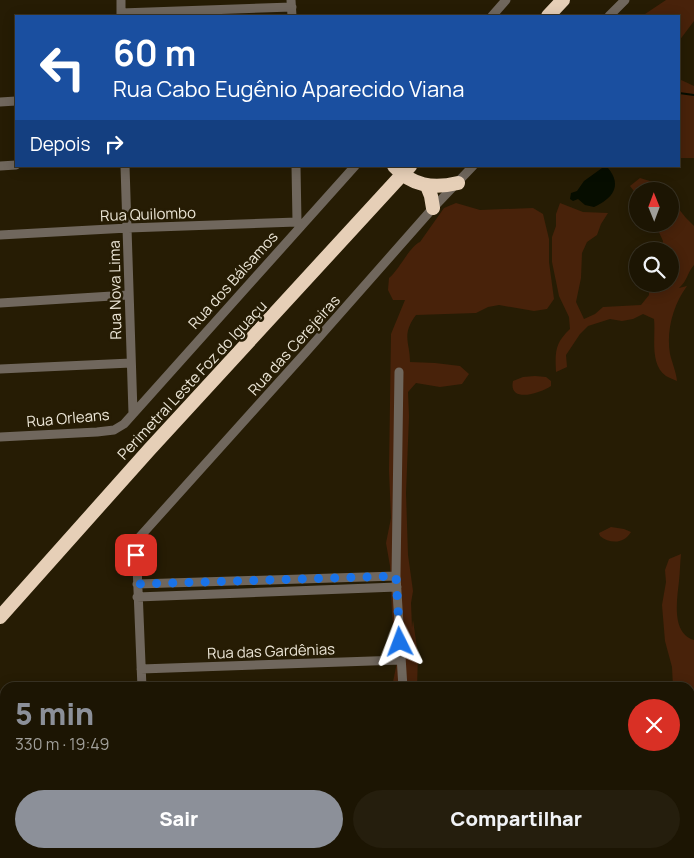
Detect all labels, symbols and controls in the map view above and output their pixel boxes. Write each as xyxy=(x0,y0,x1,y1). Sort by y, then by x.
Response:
text: 60 m xyxy=(113,29,196,77)
icon: left xyxy=(30,35,95,100)
text: Rua Cabo Eugênio Aparecido Viana xyxy=(113,74,464,104)
icon: right xyxy=(100,130,128,158)
text: Depois xyxy=(30,131,90,157)
north arrow xyxy=(629,182,679,232)
map controls xyxy=(629,182,679,292)
street label: Rua Quilombo xyxy=(100,202,196,226)
street label: Rua dos Bálsamos xyxy=(183,226,283,333)
street label: Rua Nova Lima xyxy=(104,240,126,340)
button: search xyxy=(629,242,679,292)
street label: Rua das Cerejeiras xyxy=(243,290,345,400)
street label: Perimetral Leste Foz do Iguaçu xyxy=(113,296,271,464)
street label: Rua Orleans xyxy=(26,404,110,432)
pin xyxy=(115,534,157,576)
icon: arrive xyxy=(122,541,150,569)
position arrow xyxy=(373,615,425,667)
street label: Rua das Gardênias xyxy=(207,638,335,664)
text: 5 min xyxy=(15,693,94,734)
button: close xyxy=(628,699,680,751)
text: 330 m · 19:49 xyxy=(15,733,109,755)
button: Sair xyxy=(15,790,343,848)
button: Compartilhar xyxy=(353,790,680,848)

